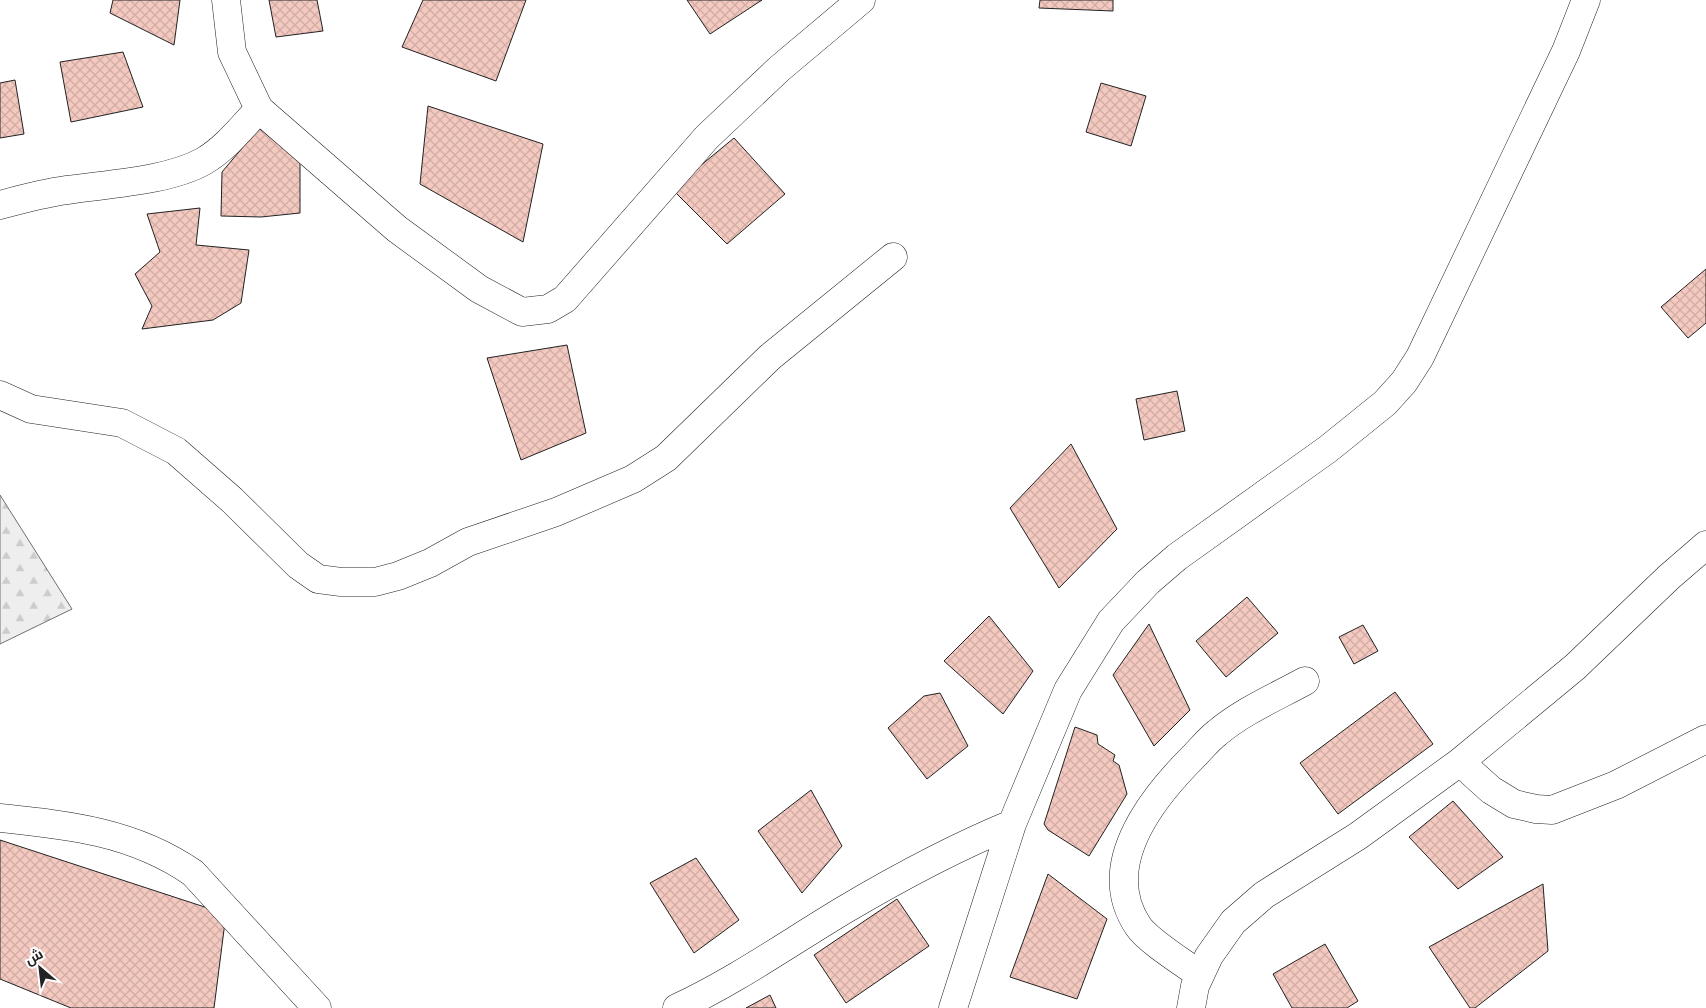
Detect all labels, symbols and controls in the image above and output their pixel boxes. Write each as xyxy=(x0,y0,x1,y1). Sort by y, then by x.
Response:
north arrow xyxy=(15,943,65,993)
text: ش xyxy=(22,944,47,970)

